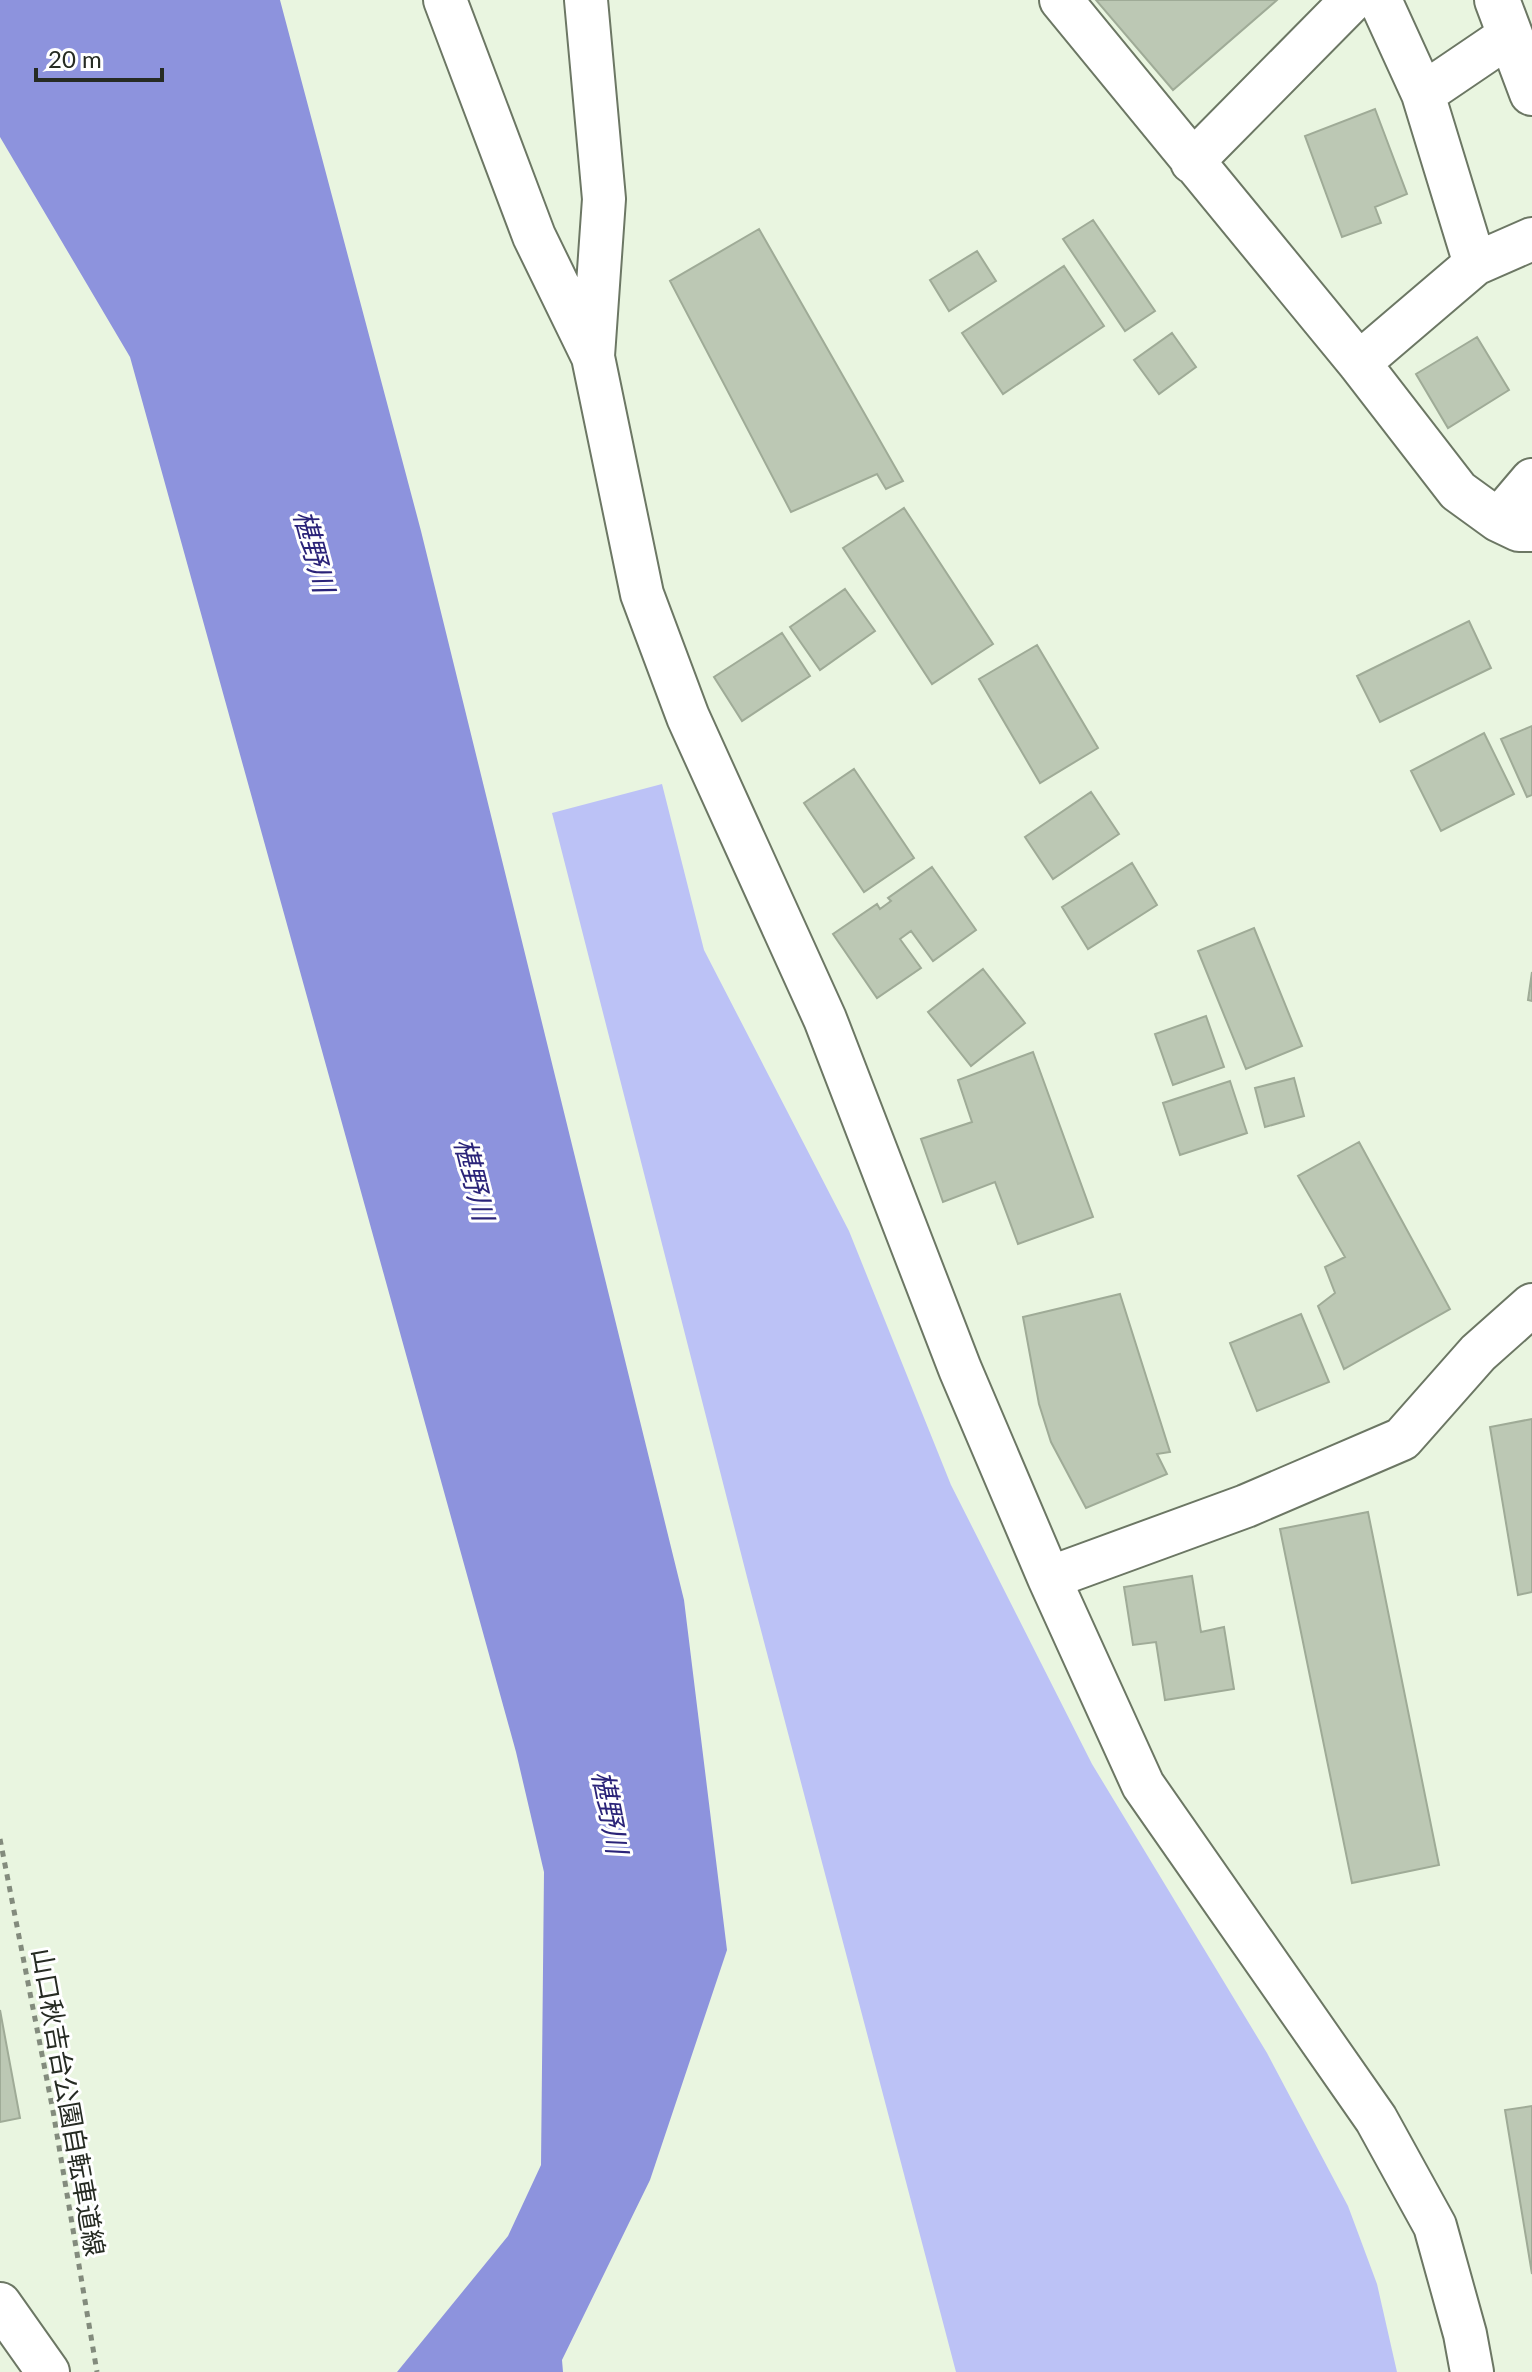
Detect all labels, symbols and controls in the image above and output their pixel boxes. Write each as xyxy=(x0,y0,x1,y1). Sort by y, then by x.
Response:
scale bar xyxy=(36,32,162,82)
text: 20 m xyxy=(48,44,102,73)
water label: 椹野川 xyxy=(288,506,343,599)
water label: 椹野川 xyxy=(448,1134,502,1227)
water label: 椹野川 xyxy=(586,1768,636,1859)
street label: 山口秋吉台公園自転車道線 xyxy=(26,1946,112,2258)

